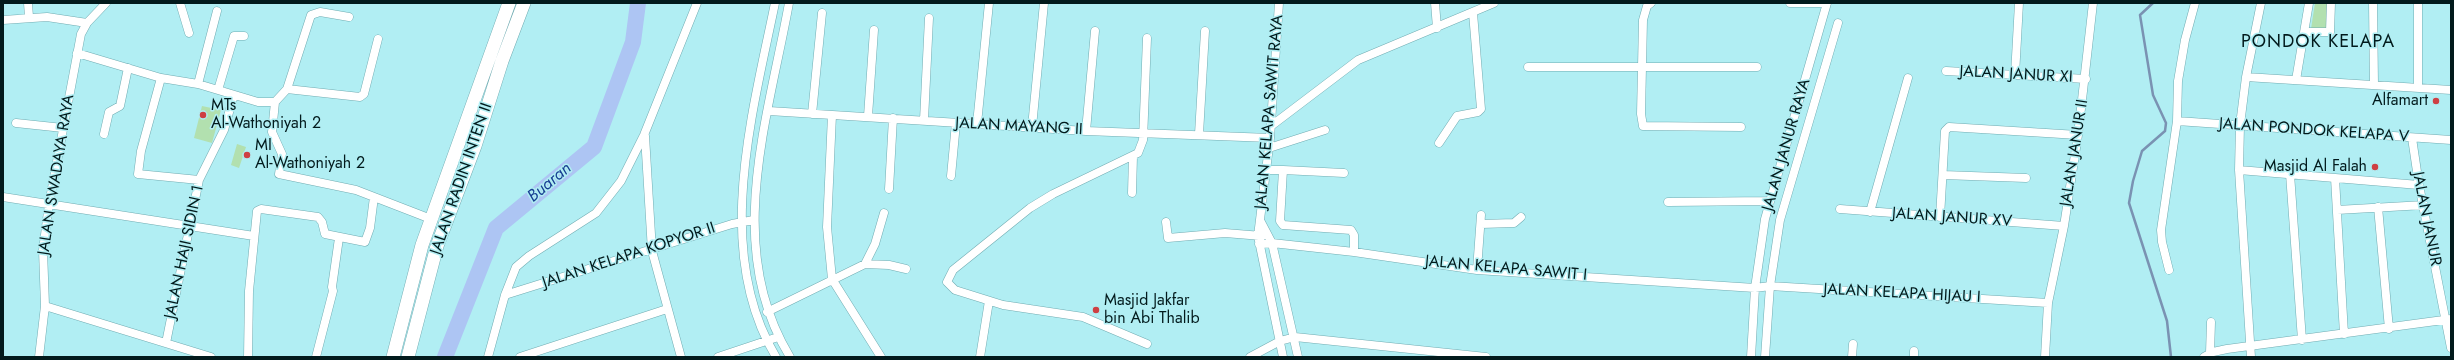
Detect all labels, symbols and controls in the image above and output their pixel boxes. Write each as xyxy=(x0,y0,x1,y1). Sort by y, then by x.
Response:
street label: JALAN KELAPA SAWIT RAYA xyxy=(1252,14,1288,210)
district label: PONDOK KELAPA xyxy=(2241,32,2395,54)
street label: JALAN JANUR XI xyxy=(1959,62,2073,88)
street label: JALAN JANUR RAYA xyxy=(1759,77,1815,213)
place label: Alfamart xyxy=(2372,91,2428,111)
street label: JALAN SWADAYA RAYA xyxy=(35,93,79,257)
place label: MTs Al-Wathoniyah 2 xyxy=(211,96,321,134)
marker: Alfamart xyxy=(2431,96,2441,106)
street label: JALAN JANUR II xyxy=(2057,98,2093,208)
street label: JALAN RADIN INTEN II xyxy=(427,101,497,257)
marker: MTs Al-Wathoniyah 2 xyxy=(198,110,208,120)
street label: JALAN MAYANG II xyxy=(955,114,1083,140)
street label: JALAN PONDOK KELAPA V xyxy=(2218,115,2410,147)
place label: MI Al-Wathoniyah 2 xyxy=(255,136,365,174)
marker: MI Al-Wathoniyah 2 xyxy=(242,150,252,160)
place label: Masjid Al Falah xyxy=(2264,157,2367,177)
water label: Buaran xyxy=(524,159,576,207)
marker: Masjid Al Falah xyxy=(2370,162,2380,172)
street label: JALAN JANUR xyxy=(2407,170,2445,268)
street label: JALAN HAJI SIDIN 1 xyxy=(161,183,209,321)
street label: JALAN JANUR XV xyxy=(1891,204,2013,232)
street label: JALAN KELAPA KOPYOR II xyxy=(540,219,718,293)
street label: JALAN KELAPA SAWIT I xyxy=(1424,252,1588,286)
street label: JALAN KELAPA HIJAU I xyxy=(1823,280,1981,308)
place label: Masjid Jakfar bin Abi Thalib xyxy=(1104,291,1200,329)
marker: Masjid Jakfar bin Abi Thalib xyxy=(1091,305,1101,315)

